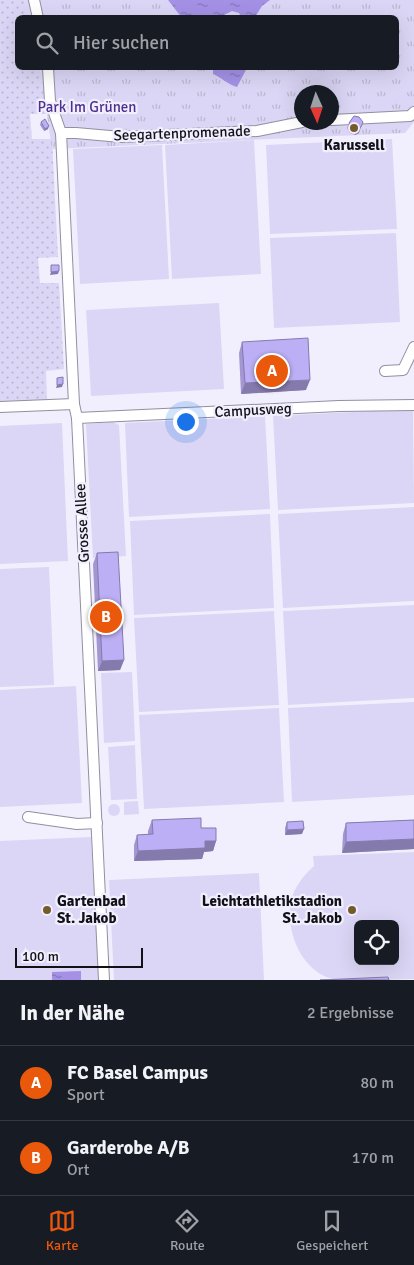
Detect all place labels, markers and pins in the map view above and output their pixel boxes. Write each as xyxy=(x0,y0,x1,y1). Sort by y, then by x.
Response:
marker: Karussell xyxy=(348,122,360,134)
place label: Karussell xyxy=(323,136,385,154)
pin: A xyxy=(256,352,288,390)
pin: B xyxy=(90,598,122,636)
place label: Gartenbad St. Jakob xyxy=(57,892,126,927)
place label: Leichtathletikstadion St. Jakob xyxy=(202,892,342,927)
marker: Gartenbad St. Jakob xyxy=(41,904,53,916)
marker: Leichtathletikstadion St. Jakob xyxy=(346,904,358,916)

